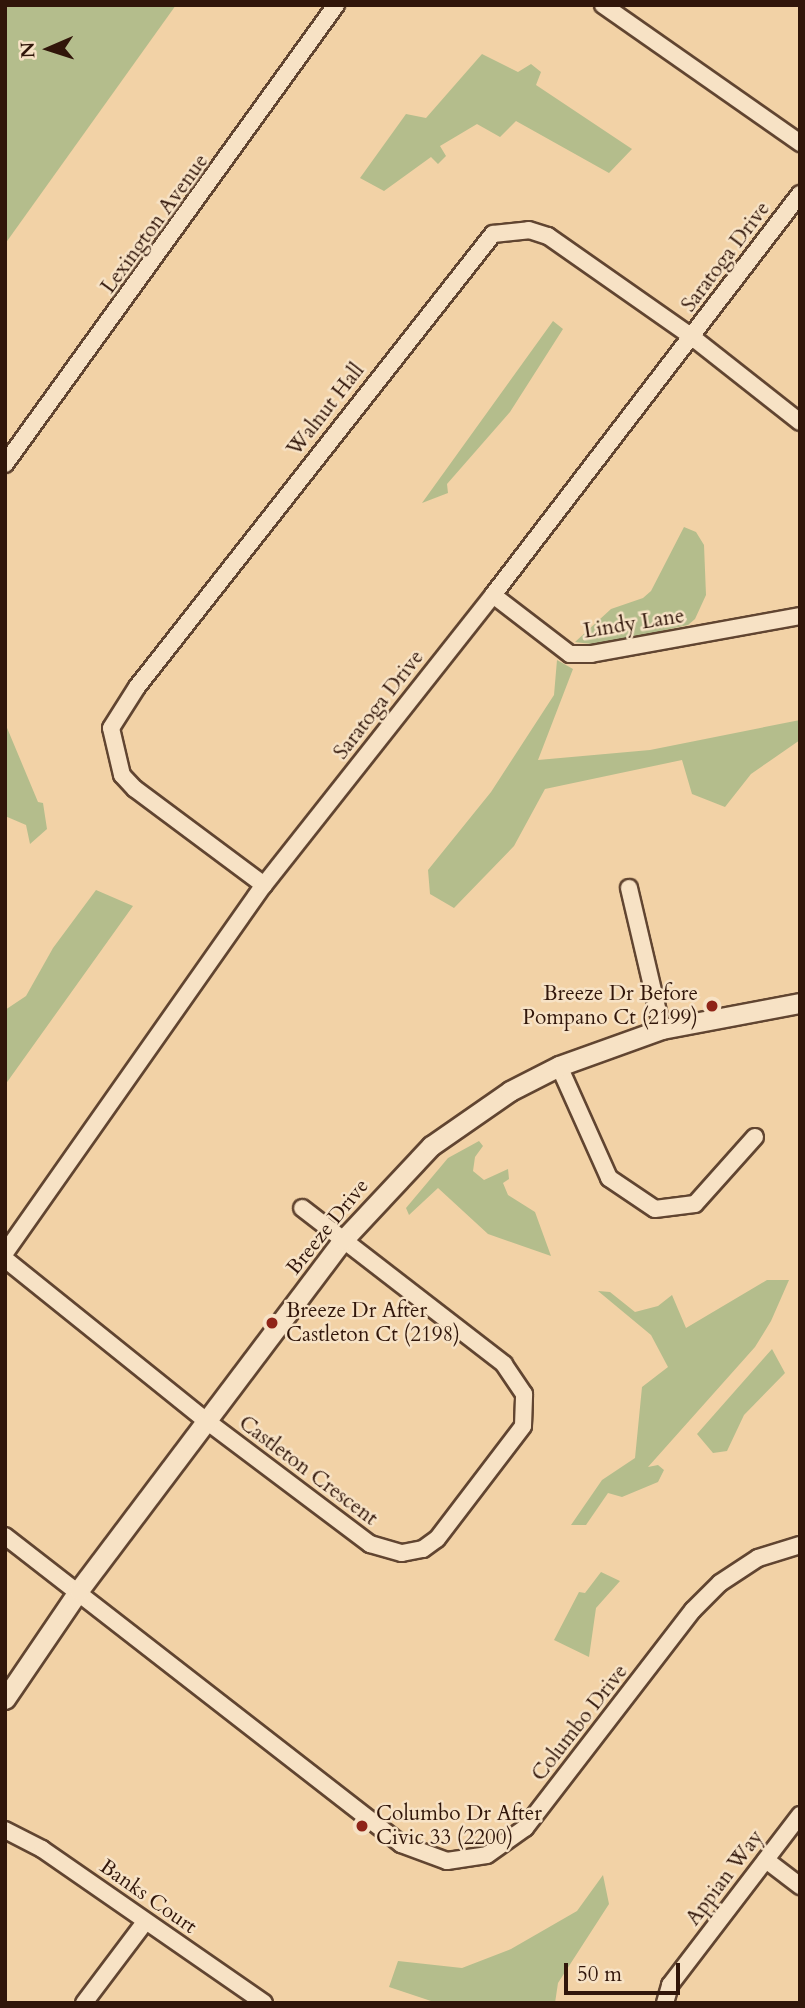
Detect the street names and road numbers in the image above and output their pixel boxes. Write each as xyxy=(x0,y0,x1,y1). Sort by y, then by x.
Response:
street label: Lexington Avenue xyxy=(96,149,214,299)
street label: Saratoga Drive xyxy=(676,197,776,317)
street label: Walnut Hall xyxy=(282,359,370,461)
street label: Lindy Lane xyxy=(582,604,686,644)
street label: Saratoga Drive xyxy=(329,645,429,765)
street label: Breeze Drive xyxy=(282,1174,374,1280)
street label: Castleton Crescent xyxy=(234,1411,382,1531)
street label: Columbo Drive xyxy=(527,1660,633,1786)
street label: Appian Way xyxy=(681,1825,769,1931)
street label: Banks Court xyxy=(95,1854,201,1940)

